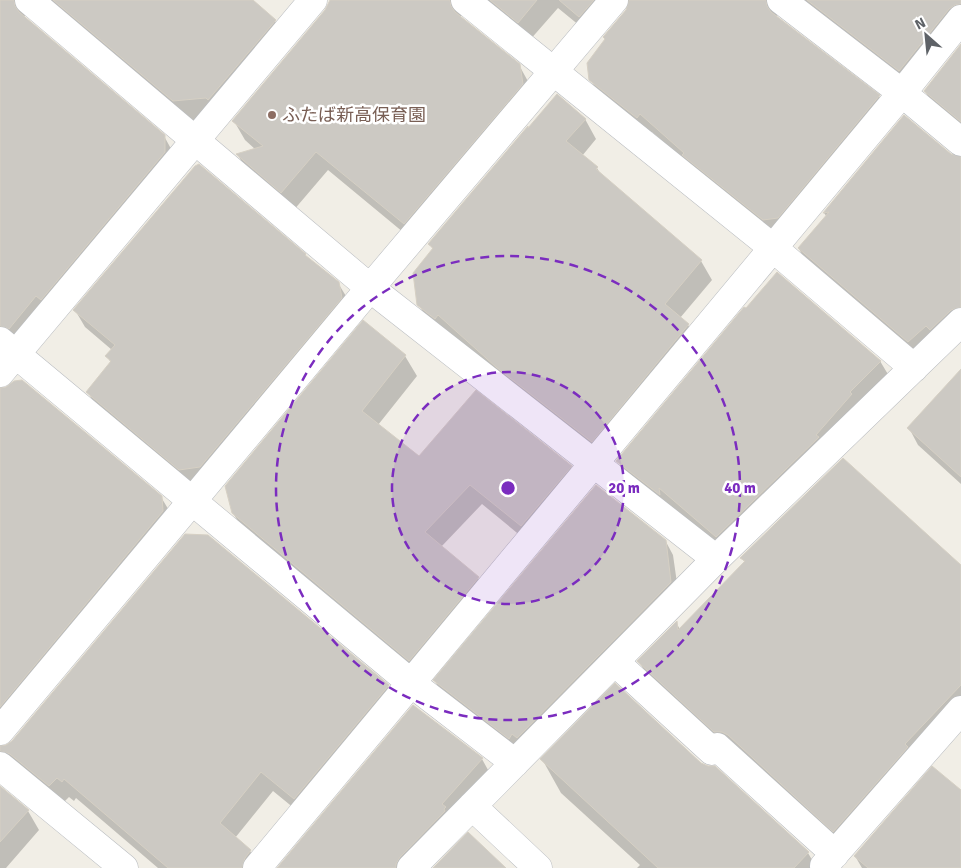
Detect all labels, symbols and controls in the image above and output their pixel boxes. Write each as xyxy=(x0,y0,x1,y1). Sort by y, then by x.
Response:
north arrow xyxy=(901,10,951,60)
text: N xyxy=(912,14,929,34)
place label: ふたば新高保育園 xyxy=(282,104,426,126)
marker: ふたば新高保育園 xyxy=(266,109,278,121)
centre of rings xyxy=(499,479,517,497)
text: 20 m xyxy=(608,479,640,497)
text: 40 m xyxy=(724,479,756,497)

